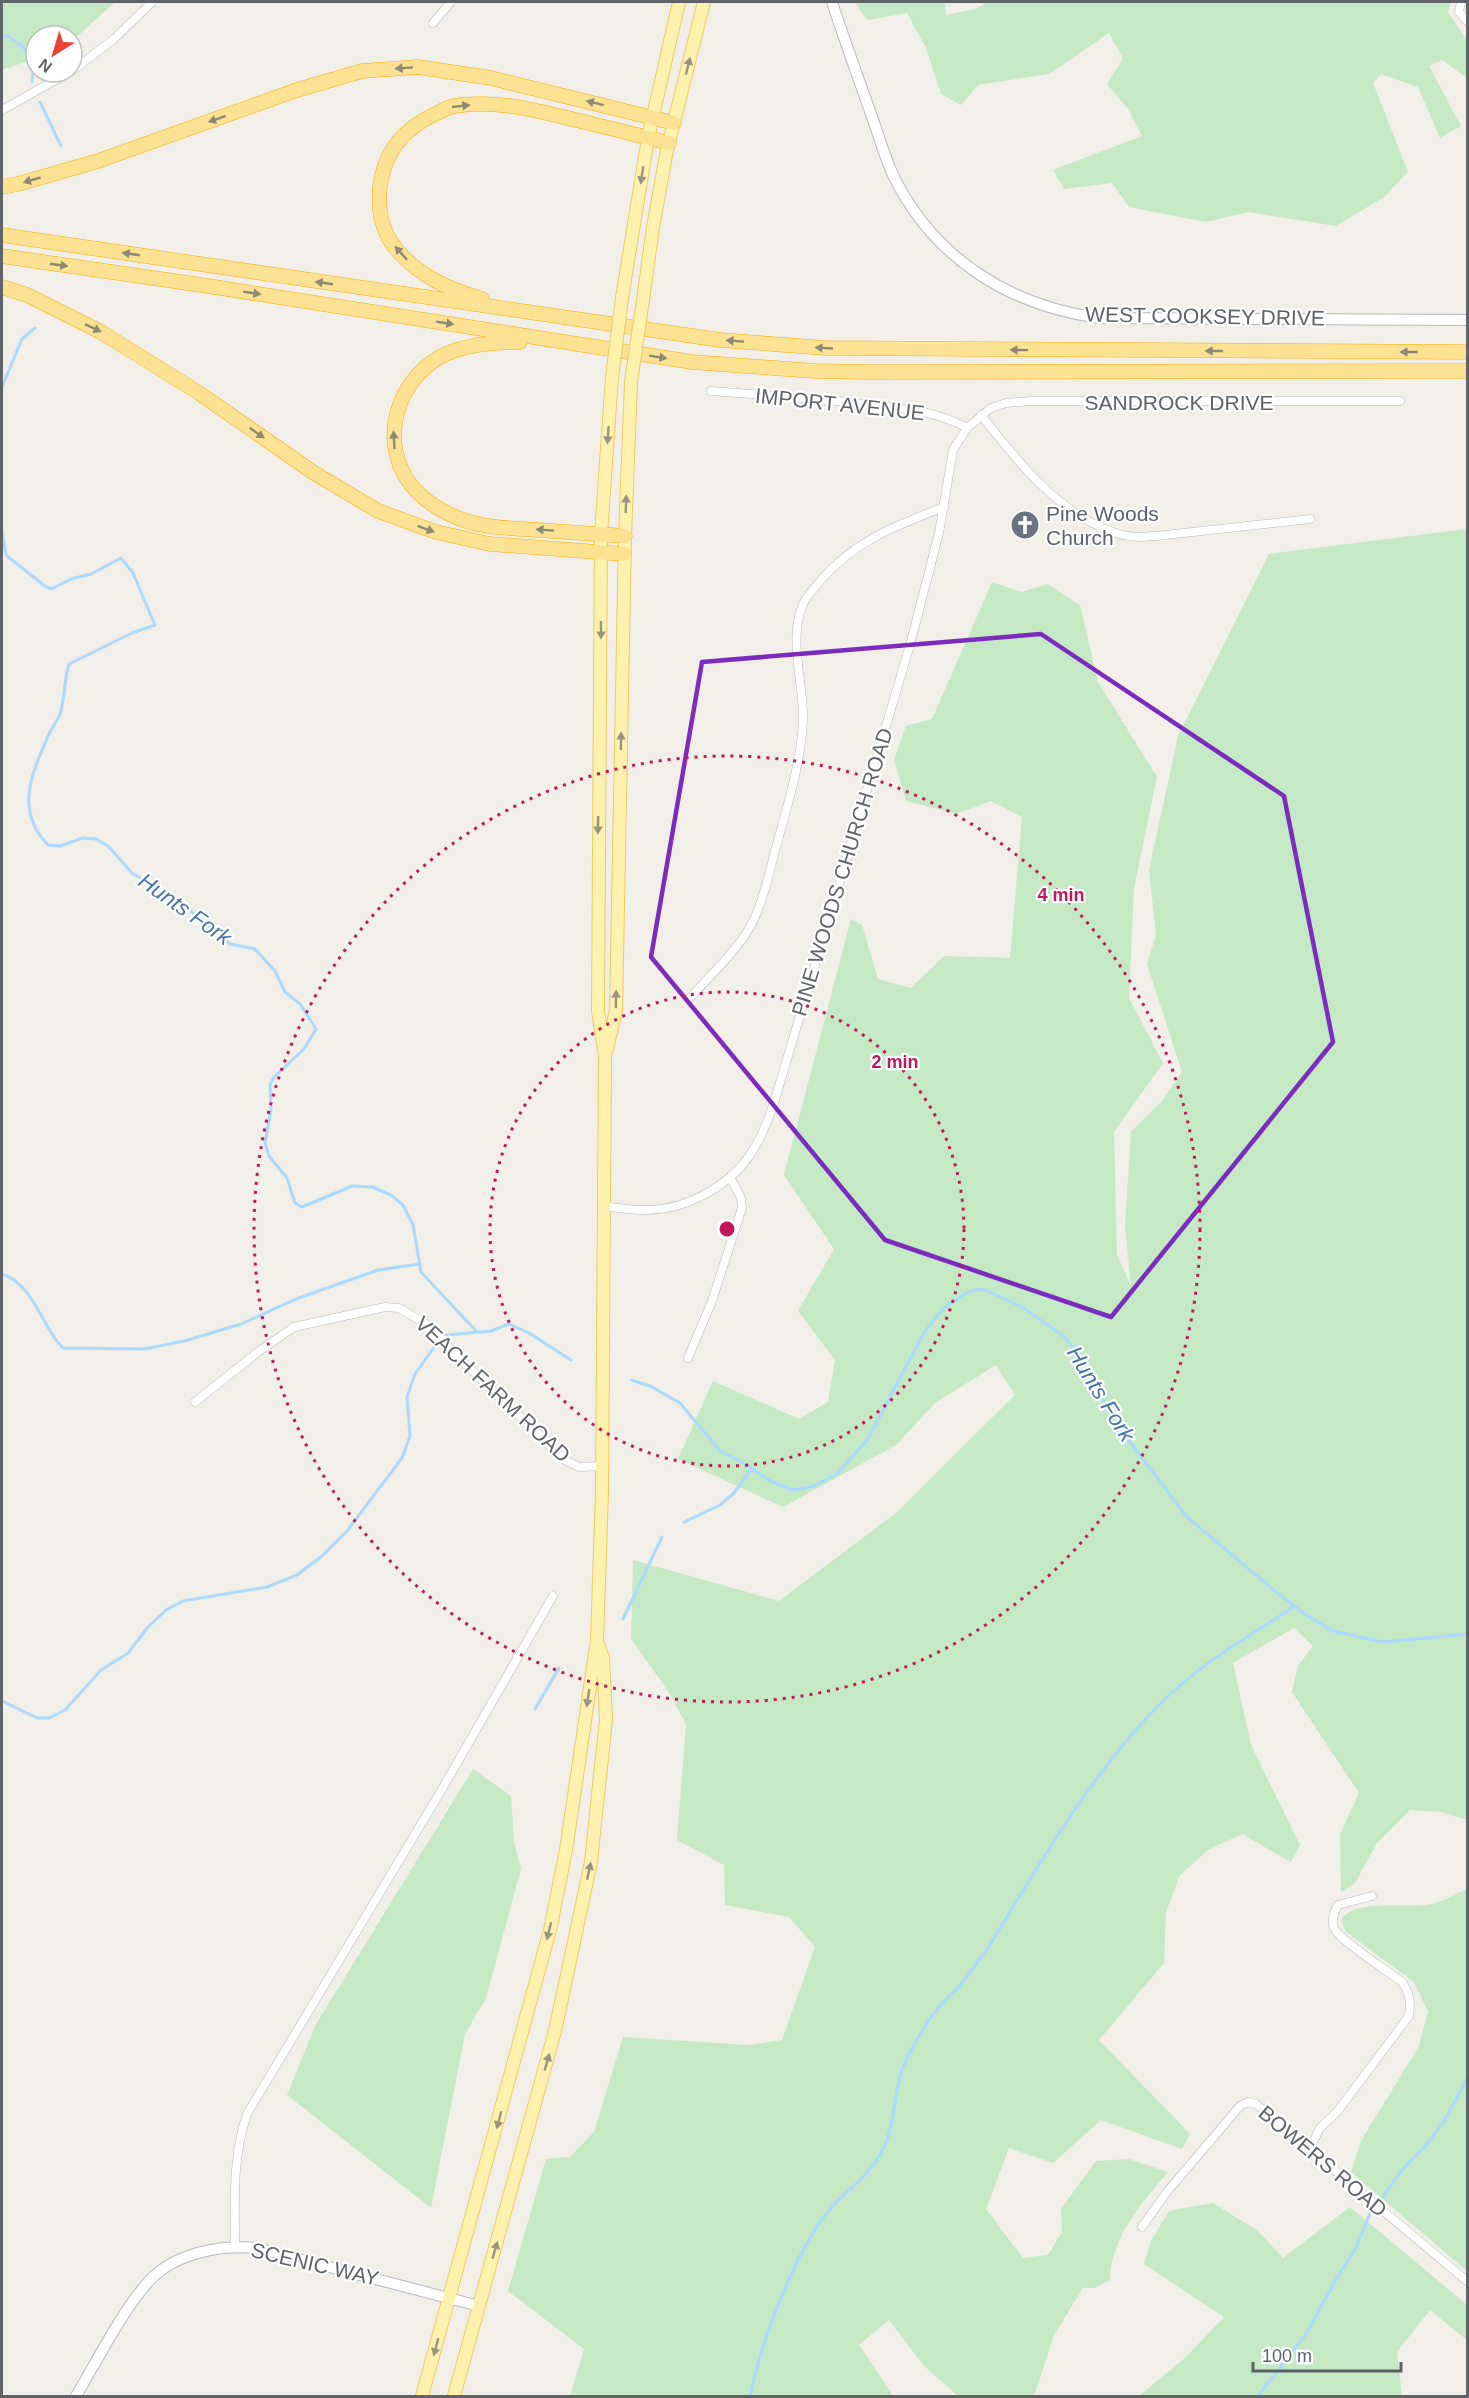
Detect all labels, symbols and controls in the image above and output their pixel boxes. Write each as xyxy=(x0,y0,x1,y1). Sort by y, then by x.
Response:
north arrow xyxy=(24,24,84,84)
text: N xyxy=(36,55,55,76)
one-way arrow xyxy=(684,57,694,75)
one-way arrow xyxy=(394,63,413,73)
one-way arrow xyxy=(586,98,604,108)
one-way arrow xyxy=(451,102,470,111)
one-way arrow xyxy=(208,114,226,124)
one-way arrow xyxy=(637,166,646,185)
one-way arrow xyxy=(23,176,41,185)
one-way arrow xyxy=(395,246,408,261)
one-way arrow xyxy=(122,250,141,259)
one-way arrow xyxy=(50,260,69,269)
one-way arrow xyxy=(315,278,334,287)
one-way arrow xyxy=(243,289,262,298)
street label: WEST COOKSEY DRIVE xyxy=(1085,302,1325,330)
one-way arrow xyxy=(436,319,455,328)
one-way arrow xyxy=(85,323,102,333)
one-way arrow xyxy=(725,336,744,346)
one-way arrow xyxy=(815,343,834,352)
one-way arrow xyxy=(1010,346,1029,355)
one-way arrow xyxy=(1205,346,1224,356)
one-way arrow xyxy=(1400,347,1419,357)
one-way arrow xyxy=(649,352,668,361)
street label: IMPORT AVENUE xyxy=(754,384,926,424)
street label: SANDROCK DRIVE xyxy=(1084,391,1274,414)
one-way arrow xyxy=(603,426,613,445)
one-way arrow xyxy=(249,427,265,438)
one-way arrow xyxy=(390,431,399,450)
one-way arrow xyxy=(621,494,630,513)
place label: Pine Woods Church xyxy=(1046,502,1159,549)
church icon: Pine Woods Church xyxy=(1009,509,1041,541)
one-way arrow xyxy=(417,524,435,534)
one-way arrow xyxy=(536,526,555,535)
one-way arrow xyxy=(596,620,606,639)
street label: PINE WOODS CHURCH ROAD xyxy=(787,725,897,1019)
one-way arrow xyxy=(616,731,626,750)
one-way arrow xyxy=(593,815,603,834)
water label: Hunts Fork xyxy=(134,868,237,951)
text: 4 min xyxy=(1037,885,1085,905)
one-way arrow xyxy=(612,989,621,1008)
text: 2 min xyxy=(871,1052,919,1072)
centre of rings xyxy=(717,1219,737,1239)
street label: VEACH FARM ROAD xyxy=(411,1311,575,1467)
water label: Hunts Fork xyxy=(1062,1342,1141,1447)
one-way arrow xyxy=(583,1688,592,1707)
one-way arrow xyxy=(585,1862,595,1881)
one-way arrow xyxy=(544,1922,554,1940)
one-way arrow xyxy=(543,2053,552,2071)
street label: BOWERS ROAD xyxy=(1254,2101,1392,2221)
one-way arrow xyxy=(493,2110,503,2129)
street label: SCENIC WAY xyxy=(249,2238,381,2290)
one-way arrow xyxy=(490,2240,500,2259)
scale bar xyxy=(1253,2335,1402,2373)
one-way arrow xyxy=(430,2337,440,2356)
text: 100 m xyxy=(1262,2346,1312,2366)

